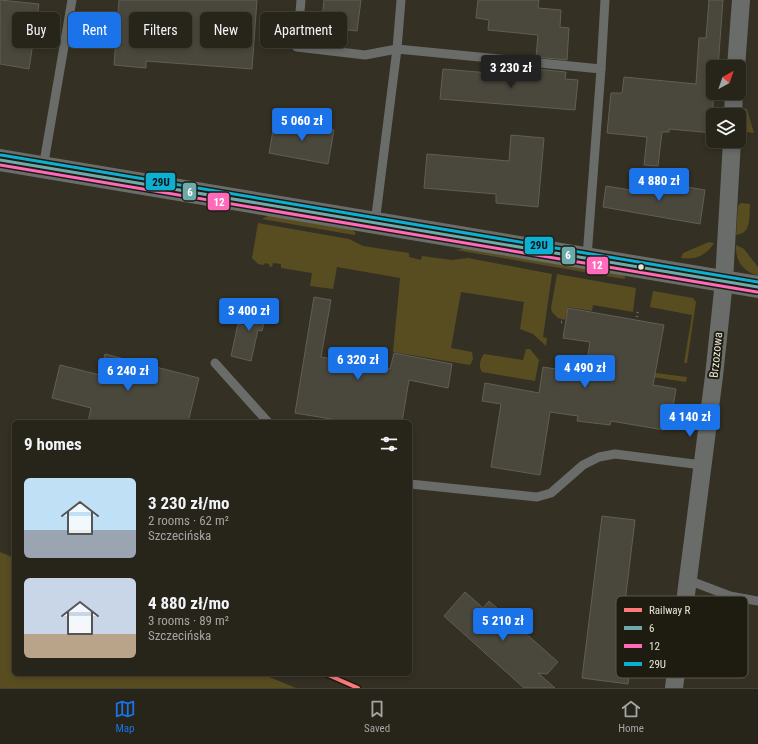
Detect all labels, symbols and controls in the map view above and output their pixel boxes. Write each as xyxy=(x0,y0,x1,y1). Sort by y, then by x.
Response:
chip: Buy xyxy=(12,12,60,48)
chip: Rent xyxy=(68,12,121,48)
chip: Filters xyxy=(129,12,192,48)
chip: New xyxy=(200,12,252,48)
chip: Apartment xyxy=(260,12,347,48)
pin: 3 230 zł xyxy=(470,55,552,89)
text: 3 230 zł xyxy=(490,60,532,75)
north arrow xyxy=(706,60,746,100)
map controls xyxy=(706,60,746,148)
pin: 5 060 zł xyxy=(261,108,343,142)
button: layers xyxy=(706,108,746,148)
text: 5 060 zł xyxy=(281,113,323,128)
pin: 4 880 zł xyxy=(618,168,700,202)
line badge: 29U xyxy=(145,172,176,191)
text: 4 880 zł xyxy=(638,173,680,188)
text: 29U xyxy=(152,176,170,189)
line badge: 6 xyxy=(182,182,197,201)
text: 6 xyxy=(187,186,193,199)
line badge: 12 xyxy=(207,192,230,211)
text: 12 xyxy=(213,196,225,209)
line badge: 29U xyxy=(524,236,554,255)
text: 29U xyxy=(530,239,548,252)
line badge: 6 xyxy=(561,246,576,265)
text: 6 xyxy=(565,249,571,262)
line badge: 12 xyxy=(586,256,609,275)
text: 12 xyxy=(591,259,603,272)
unlabelled marker xyxy=(636,262,646,272)
pin: 3 400 zł xyxy=(208,298,290,332)
text: 3 400 zł xyxy=(228,303,270,318)
street label: Brzozowa xyxy=(707,331,725,379)
pin: 6 320 zł xyxy=(317,347,399,381)
text: 6 320 zł xyxy=(337,352,379,367)
pin: 4 490 zł xyxy=(544,355,626,389)
pin: 6 240 zł xyxy=(87,358,169,392)
text: 4 490 zł xyxy=(564,360,606,375)
text: 6 240 zł xyxy=(107,363,149,378)
pin: 4 140 zł xyxy=(649,404,731,438)
text: 4 140 zł xyxy=(669,409,711,424)
icon: filters xyxy=(378,433,400,455)
text: 9 homes xyxy=(24,434,82,454)
text: 3 230 zł/mo xyxy=(148,493,229,513)
icon: home xyxy=(56,494,104,542)
text: 2 rooms · 62 m² xyxy=(148,513,229,528)
text: Szczecińska xyxy=(148,528,211,543)
text: 4 880 zł/mo xyxy=(148,593,229,613)
icon: home xyxy=(56,594,104,642)
legend xyxy=(616,596,748,678)
text: Railway R xyxy=(649,604,691,617)
pin: 5 210 zł xyxy=(462,608,544,642)
text: 3 rooms · 89 m² xyxy=(148,613,229,628)
text: 5 210 zł xyxy=(482,613,524,628)
text: 6 xyxy=(649,622,654,635)
text: Szczecińska xyxy=(148,628,211,643)
text: 12 xyxy=(649,640,660,653)
text: 29U xyxy=(649,658,666,671)
tab: Map xyxy=(114,698,136,735)
tab: Saved xyxy=(364,698,390,735)
tab: Home xyxy=(618,698,644,735)

